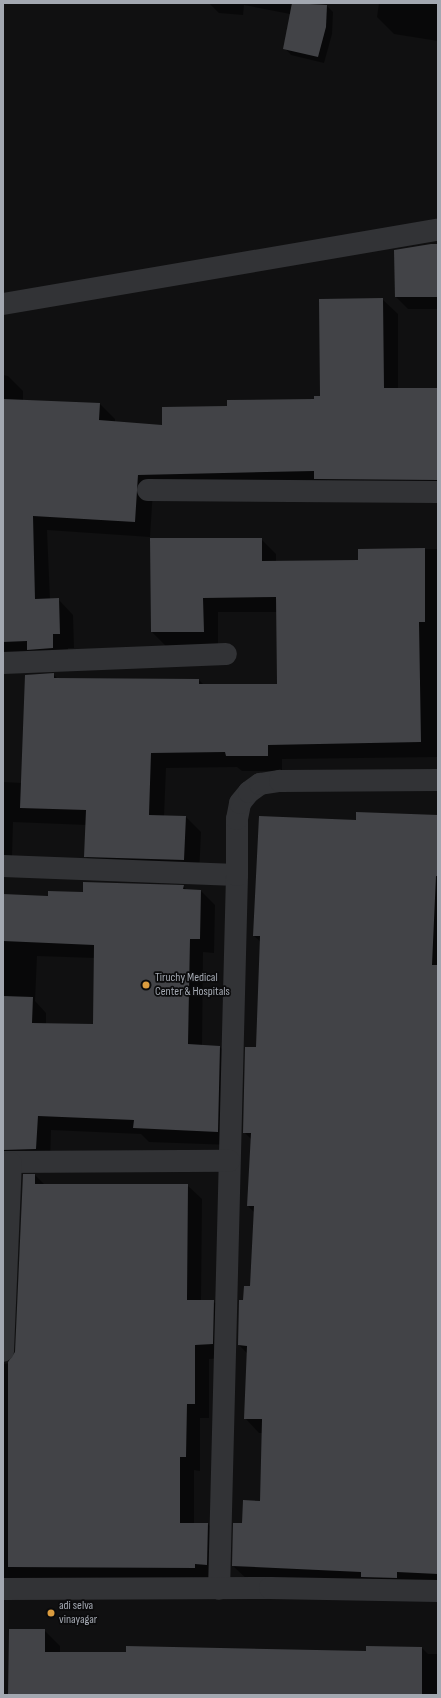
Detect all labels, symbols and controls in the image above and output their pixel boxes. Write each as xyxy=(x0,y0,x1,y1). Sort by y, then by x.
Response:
place label: Tiruchy Medical Center & Hospitals xyxy=(155,971,230,999)
marker: Tiruchy Medical Center & Hospitals xyxy=(140,979,152,991)
place label: adi selva vinayagar xyxy=(59,1599,97,1627)
marker: adi selva vinayagar xyxy=(46,1608,56,1618)

